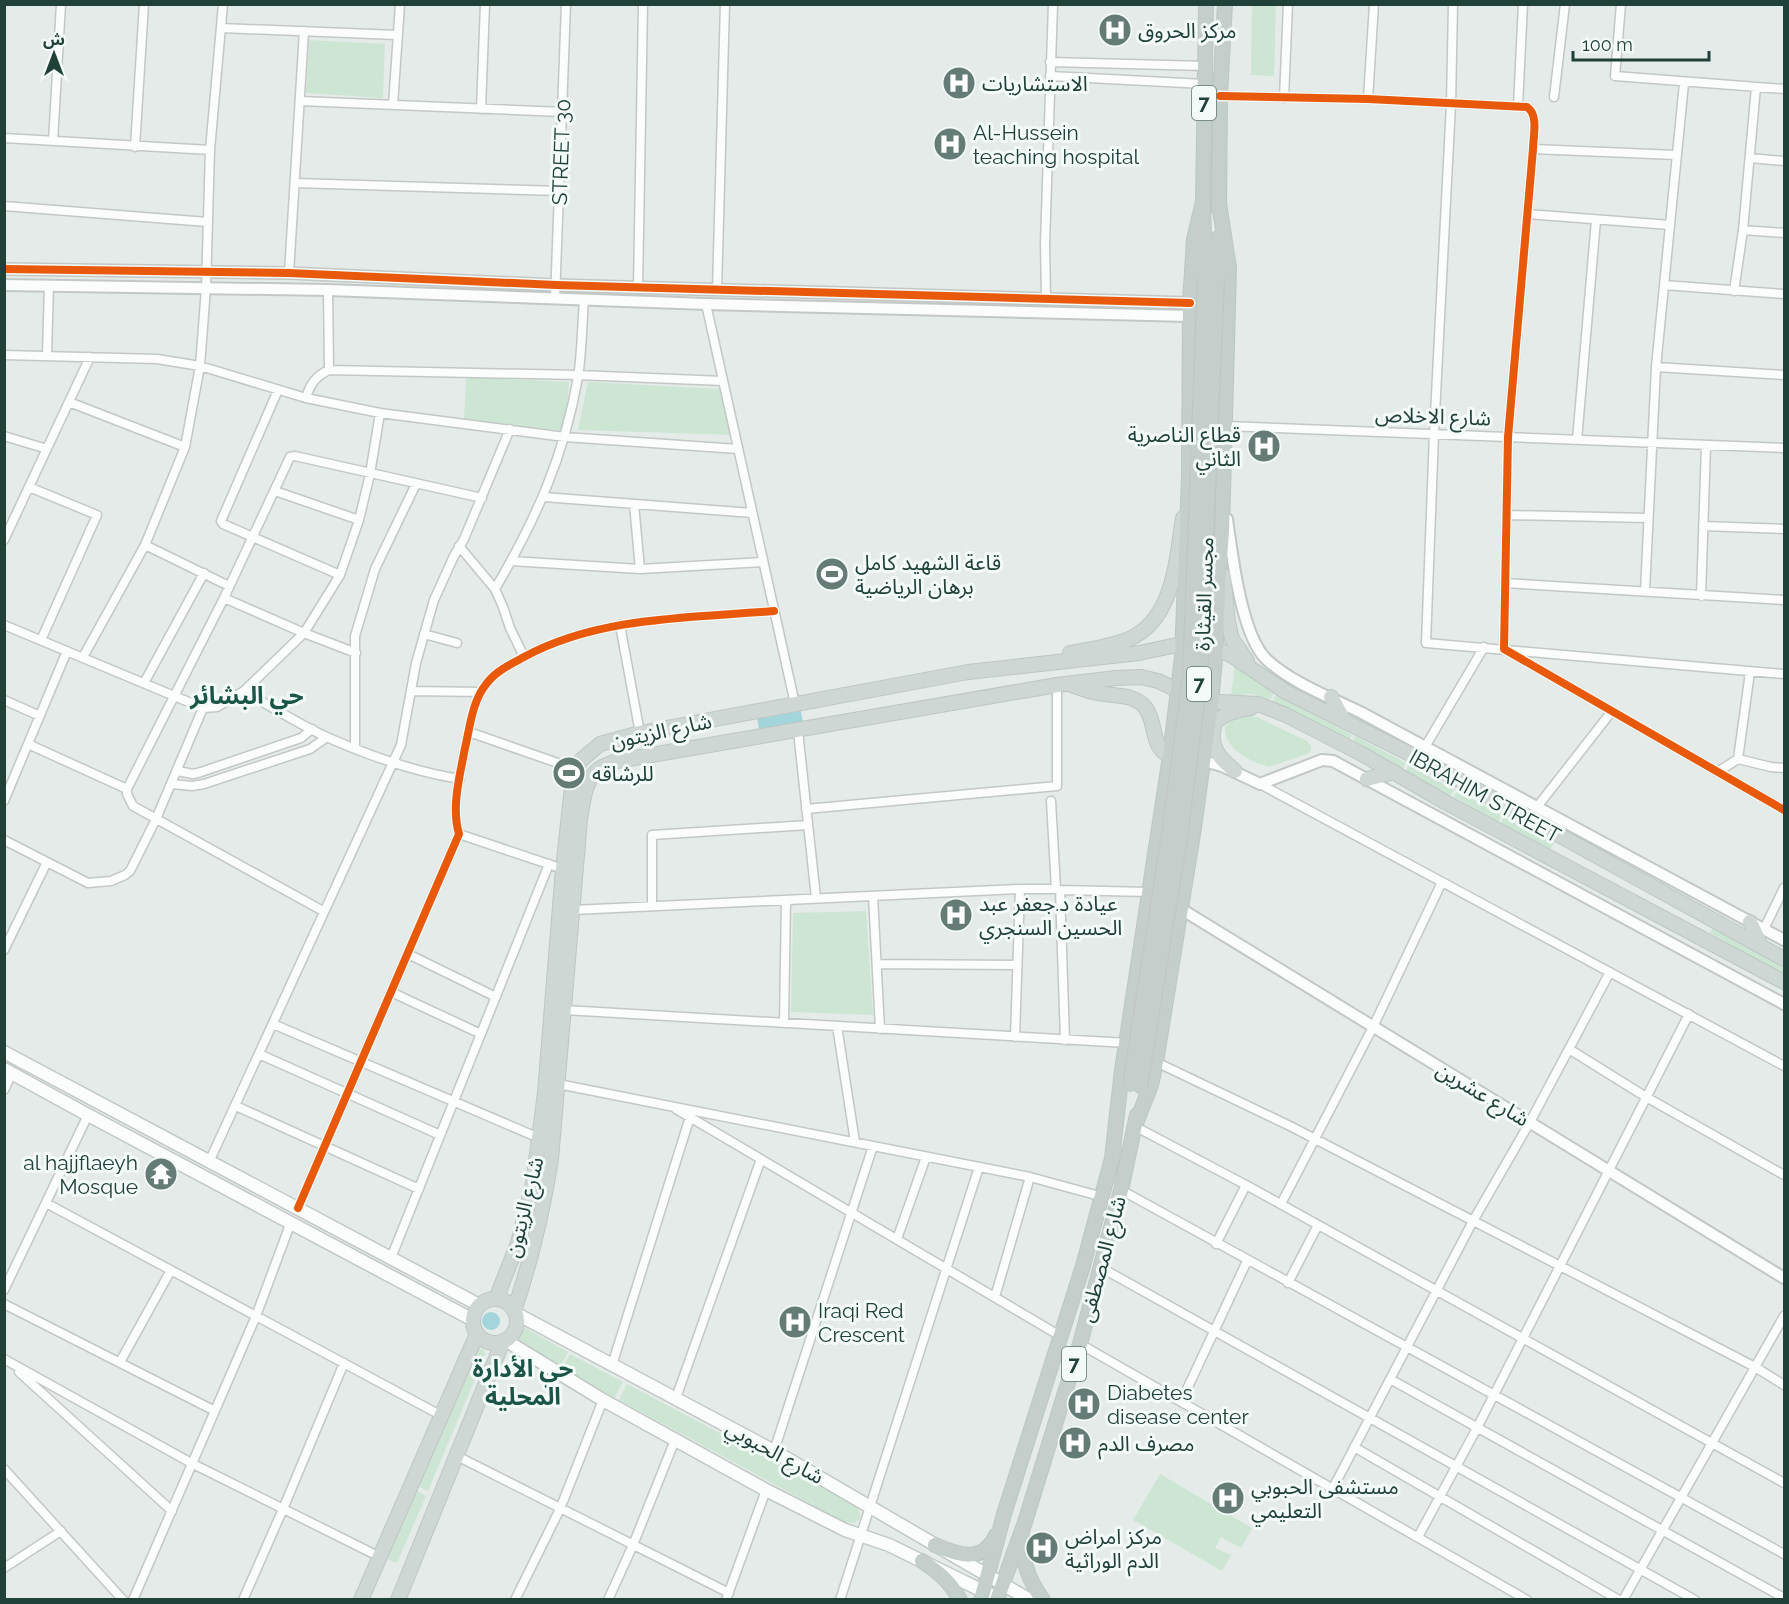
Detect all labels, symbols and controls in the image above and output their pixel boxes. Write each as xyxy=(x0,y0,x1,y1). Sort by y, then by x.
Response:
hospital icon: مركز الحروق xyxy=(1097,12,1133,48)
place label: مركز الحروق xyxy=(1138,18,1237,43)
north arrow xyxy=(24,24,84,84)
scale bar xyxy=(1573,24,1710,62)
text: ش xyxy=(43,30,65,49)
text: 100 m xyxy=(1582,34,1633,55)
hospital icon: الاستشاريات xyxy=(941,65,977,101)
place label: الاستشاريات xyxy=(982,71,1088,96)
road number: 7 xyxy=(1192,86,1216,120)
street label: STREET 30 xyxy=(547,98,575,206)
place label: Al-Hussein teaching hospital xyxy=(973,120,1139,169)
hospital icon: Al-Hussein teaching hospital xyxy=(932,126,968,162)
street label: شارع الاخلاص xyxy=(1375,401,1491,434)
place label: قطاع الناصرية الثاني xyxy=(1128,422,1241,474)
hospital icon: قطاع الناصرية الثاني xyxy=(1246,428,1282,464)
street label: مجسر القيثارة xyxy=(1190,537,1218,651)
place label: قاعة الشهيد كامل برهان الرياضية xyxy=(855,550,1001,599)
sports icon: قاعة الشهيد كامل برهان الرياضية xyxy=(814,556,850,592)
road number: 7 xyxy=(1187,667,1211,701)
district label: حي البشائر xyxy=(189,681,304,715)
street label: شارع الزيتون xyxy=(608,708,715,757)
street label: IBRAHIM STREET xyxy=(1405,744,1565,848)
sports icon: للرشاقه xyxy=(551,755,587,791)
place label: للرشاقه xyxy=(592,761,654,786)
place label: عيادة د.جعفر عبد الحسين السنجري xyxy=(979,891,1122,943)
hospital icon: عيادة د.جعفر عبد الحسين السنجري xyxy=(938,897,974,933)
street label: شارع عشرين xyxy=(1430,1057,1534,1134)
place label: al hajjflaeyh Mosque xyxy=(23,1150,138,1199)
street label: شارع الزيتون xyxy=(499,1154,551,1261)
temple icon: al hajjflaeyh Mosque xyxy=(143,1156,179,1192)
street label: شارع المصطفى xyxy=(1073,1193,1134,1326)
place label: Iraqi Red Crescent xyxy=(818,1298,905,1347)
hospital icon: Iraqi Red Crescent xyxy=(777,1304,813,1340)
road number: 7 xyxy=(1062,1347,1086,1381)
district label: حي الأدارة المحلية xyxy=(473,1354,573,1411)
place label: Diabetes disease center xyxy=(1107,1380,1249,1429)
hospital icon: Diabetes disease center xyxy=(1066,1386,1102,1422)
street label: شارع الحبوبي xyxy=(720,1415,828,1493)
hospital icon: مصرف الدم xyxy=(1057,1425,1093,1461)
place label: مصرف الدم xyxy=(1098,1431,1194,1460)
place label: مستشفى الحبوبي التعليمي xyxy=(1251,1474,1399,1526)
hospital icon: مستشفى الحبوبي التعليمي xyxy=(1210,1480,1246,1516)
place label: مركز امراض الدم الوراثية xyxy=(1065,1524,1162,1577)
hospital icon: مركز امراض الدم الوراثية xyxy=(1024,1530,1060,1566)

